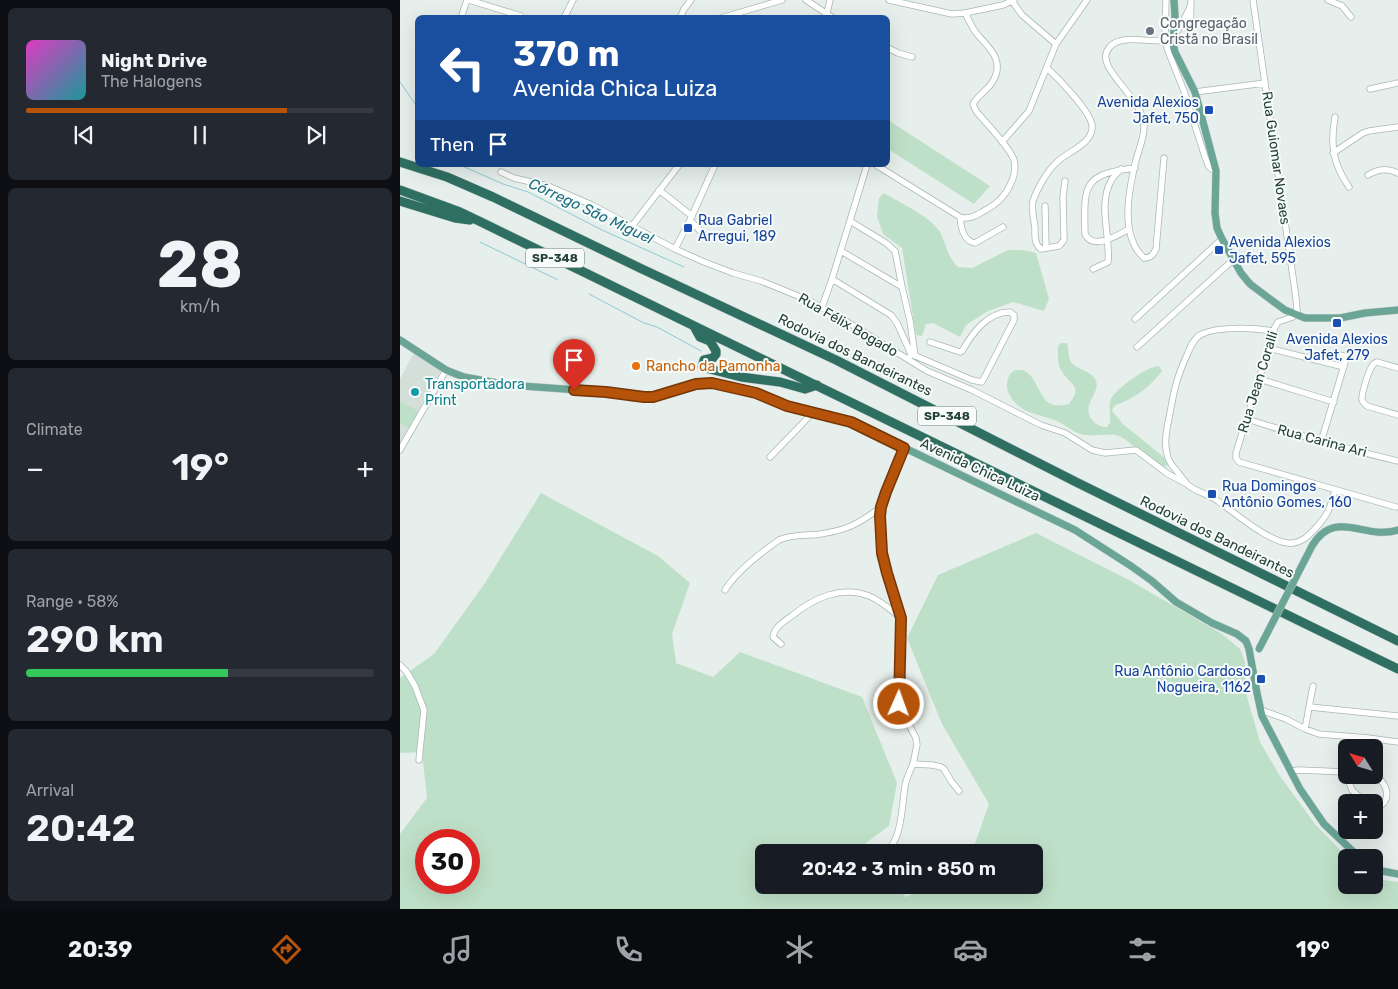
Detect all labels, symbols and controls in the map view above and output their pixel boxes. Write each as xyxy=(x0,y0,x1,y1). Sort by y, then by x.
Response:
place label: Congregação Cristã no Brasil xyxy=(1160,15,1258,48)
marker: Congregação Cristã no Brasil xyxy=(1144,25,1156,37)
text: 370 m xyxy=(513,33,619,75)
icon: left xyxy=(430,35,495,100)
text: Night Drive xyxy=(101,49,207,72)
text: The Halogens xyxy=(101,72,202,91)
text: Avenida Chica Luiza xyxy=(513,75,717,102)
street label: Rua Guiomar Novaes xyxy=(1258,90,1294,226)
place label: Avenida Alexios Jafet, 750 xyxy=(1097,94,1199,127)
marker: Avenida Alexios Jafet, 750 xyxy=(1203,104,1215,116)
icon: previous xyxy=(70,121,98,149)
icon: pause xyxy=(186,121,214,149)
icon: next xyxy=(302,121,330,149)
icon: arrive xyxy=(484,130,512,158)
text: Then xyxy=(430,133,474,156)
water label: Córrego São Miguel xyxy=(526,174,657,248)
place label: Rua Gabriel Arregui, 189 xyxy=(698,212,776,245)
marker: Rua Gabriel Arregui, 189 xyxy=(682,222,694,234)
text: 28 xyxy=(157,226,243,303)
place label: Avenida Alexios Jafet, 595 xyxy=(1229,234,1331,267)
marker: Avenida Alexios Jafet, 595 xyxy=(1213,244,1225,256)
road number: SP-348 xyxy=(526,248,584,268)
street label: Rua Félix Bogado xyxy=(795,290,901,360)
text: km/h xyxy=(180,297,220,316)
street label: Rodovia dos Bandeirantes xyxy=(775,310,935,400)
marker: Avenida Alexios Jafet, 279 xyxy=(1331,317,1343,329)
street label: Rua Jean Coralli xyxy=(1234,329,1282,435)
place label: Avenida Alexios Jafet, 279 xyxy=(1286,331,1388,364)
pin xyxy=(553,339,595,390)
icon: arrive xyxy=(560,346,588,374)
place label: Rancho da Pamonha xyxy=(646,358,780,375)
marker: Rancho da Pamonha xyxy=(630,360,642,372)
place label: Transportadora Print xyxy=(425,376,525,409)
marker: Transportadora Print xyxy=(409,386,421,398)
road number: SP-348 xyxy=(918,406,976,426)
text: Climate xyxy=(26,420,83,439)
street label: Rua Carina Ari xyxy=(1275,421,1369,461)
street label: Avenida Chica Luiza xyxy=(917,435,1043,505)
text: 19° xyxy=(172,444,229,490)
text: − xyxy=(26,452,44,485)
text: + xyxy=(357,452,374,485)
place label: Rua Domingos Antônio Gomes, 160 xyxy=(1222,478,1352,511)
marker: Rua Domingos Antônio Gomes, 160 xyxy=(1206,488,1218,500)
street label: Rodovia dos Bandeirantes xyxy=(1137,492,1297,582)
text: Range · 58% xyxy=(26,592,119,611)
text: 290 km xyxy=(26,616,164,662)
place label: Rua Antônio Cardoso Nogueira, 1162 xyxy=(1114,663,1251,696)
marker: Rua Antônio Cardoso Nogueira, 1162 xyxy=(1255,673,1267,685)
position arrow xyxy=(872,677,924,729)
north arrow xyxy=(1338,739,1382,784)
map controls xyxy=(1338,739,1383,894)
text: Arrival xyxy=(26,781,74,800)
button: + xyxy=(1338,794,1383,839)
text: 20:42 xyxy=(26,805,136,851)
speed limit sign: 30 xyxy=(415,829,480,894)
button: − xyxy=(1338,849,1383,894)
text: 20:42 · 3 min · 850 m xyxy=(802,857,996,880)
icon: directions xyxy=(269,932,304,967)
icon: music xyxy=(440,932,475,967)
icon: phone xyxy=(611,932,646,967)
icon: climate xyxy=(782,932,817,967)
icon: car xyxy=(953,932,988,967)
icon: filters xyxy=(1125,932,1160,967)
text: 20:39 xyxy=(68,936,132,963)
text: 19° xyxy=(1296,936,1330,963)

